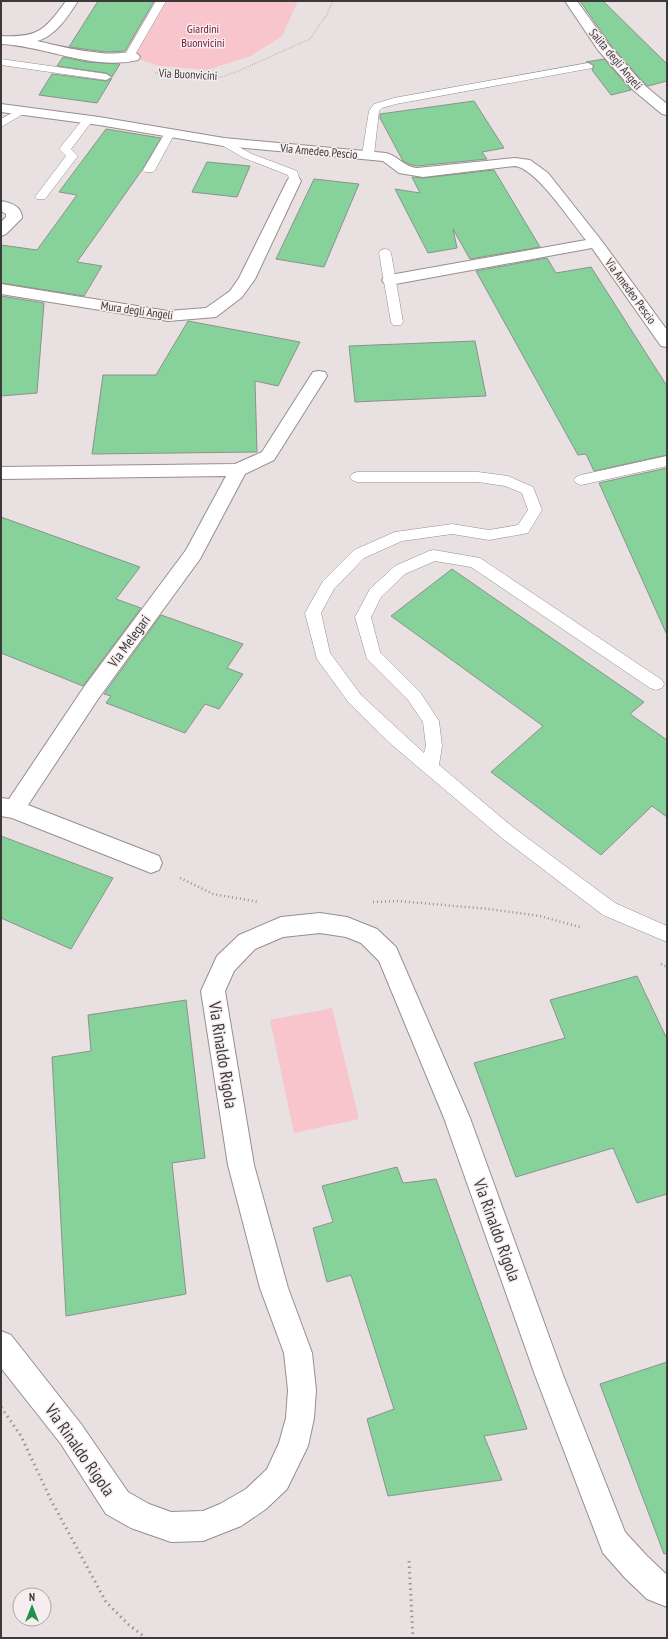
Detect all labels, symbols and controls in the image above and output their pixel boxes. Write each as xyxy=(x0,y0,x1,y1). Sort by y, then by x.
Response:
park label: Giardini Buonvicini xyxy=(181,21,225,50)
street label: Salita degli Angeli xyxy=(586,25,646,93)
street label: Via Buonvicini xyxy=(157,65,218,83)
street label: Via Amedeo Pescio xyxy=(279,140,358,162)
street label: Via Amedeo Pescio xyxy=(602,254,660,327)
street label: Mura degli Angeli xyxy=(100,298,174,322)
street label: Via Melegari xyxy=(103,611,154,671)
street label: Via Rinaldo Rigola xyxy=(204,999,242,1110)
street label: Via Rinaldo Rigola xyxy=(468,1175,526,1284)
street label: Via Rinaldo Rigola xyxy=(40,1399,120,1500)
north arrow xyxy=(12,1587,52,1627)
text: N xyxy=(29,1590,35,1604)

